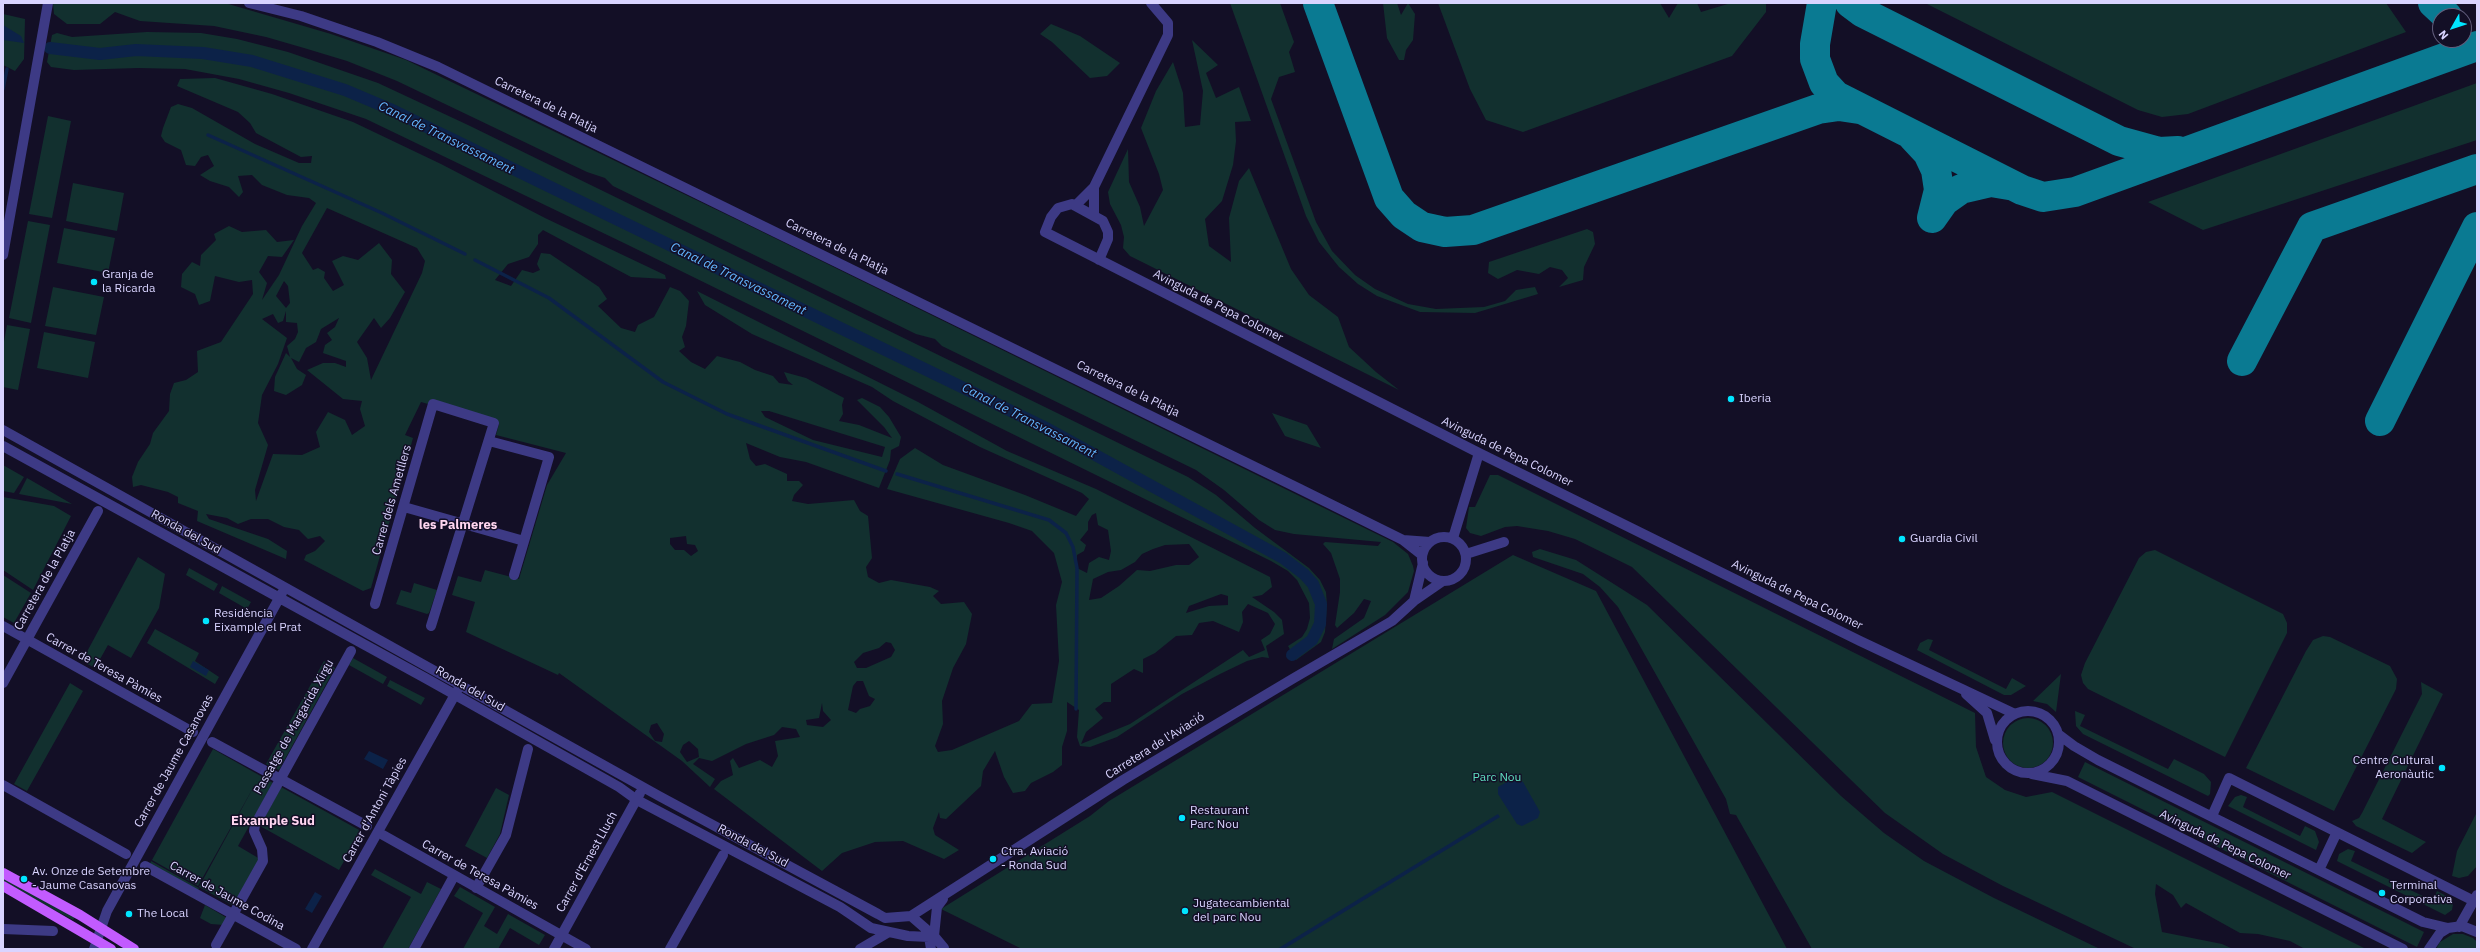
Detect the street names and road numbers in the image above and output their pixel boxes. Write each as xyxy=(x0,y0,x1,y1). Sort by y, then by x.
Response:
street label: Carretera de la Platja xyxy=(492,74,600,136)
street label: Carretera de la Platja xyxy=(783,216,891,278)
street label: Avinguda de Pepa Colomer xyxy=(1150,267,1286,345)
street label: Carretera de la Platja xyxy=(1074,358,1182,420)
street label: Avinguda de Pepa Colomer xyxy=(1439,414,1575,490)
street label: Carrer dels Ametllers xyxy=(369,443,415,557)
street label: Ronda del Sud xyxy=(149,507,223,557)
street label: Carretera de la Platja xyxy=(11,527,79,633)
street label: Avinguda de Pepa Colomer xyxy=(1729,557,1865,633)
street label: Carrer de Teresa Pàmies xyxy=(43,630,165,706)
street label: Passatge de Margarida Xirgu xyxy=(251,657,337,797)
street label: Ronda del Sud xyxy=(433,663,507,715)
street label: Carrer de Jaume Casanovas xyxy=(131,692,217,830)
street label: Carretera de l'Aviació xyxy=(1103,710,1207,782)
street label: Carrer d'Antoni Tàpies xyxy=(340,755,410,865)
street label: Avinguda de Pepa Colomer xyxy=(2157,807,2293,883)
street label: Carrer d'Ernest Lluch xyxy=(553,809,621,915)
street label: Ronda del Sud xyxy=(715,821,791,871)
street label: Carrer de Teresa Pàmies xyxy=(419,837,541,913)
street label: Carrer de Jaume Codina xyxy=(167,858,287,934)

